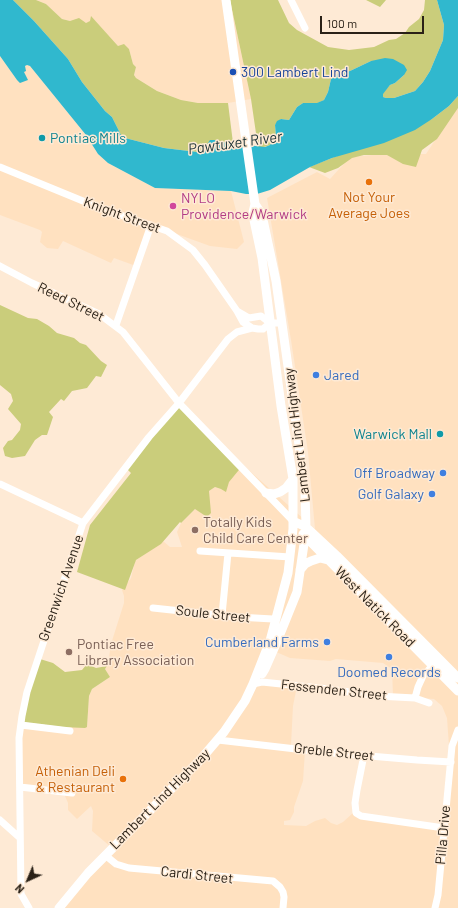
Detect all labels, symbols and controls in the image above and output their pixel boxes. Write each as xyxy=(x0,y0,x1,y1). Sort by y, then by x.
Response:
scale bar xyxy=(322,8,426,34)
text: 100 m xyxy=(327,16,357,30)
place label: 300 Lambert Lind xyxy=(241,64,348,80)
marker: 300 Lambert Lind xyxy=(228,67,238,77)
water label: Pawtuxet River xyxy=(187,127,283,159)
place label: Pontiac Mills xyxy=(50,130,126,146)
marker: Pontiac Mills xyxy=(37,133,47,143)
marker: Not Your Average Joes xyxy=(364,177,374,187)
place label: Not Your Average Joes xyxy=(328,189,410,222)
place label: NYLO Providence/Warwick xyxy=(181,190,307,222)
street label: Knight Street xyxy=(81,193,163,237)
marker: NYLO Providence/Warwick xyxy=(168,201,178,211)
street label: Reed Street xyxy=(35,279,107,325)
street label: Lambert Lind Highway xyxy=(280,367,314,503)
place label: Jared xyxy=(324,367,359,383)
marker: Jared xyxy=(311,370,321,380)
place label: Warwick Mall xyxy=(353,426,432,442)
marker: Warwick Mall xyxy=(435,429,445,439)
place label: Off Broadway xyxy=(354,465,435,481)
marker: Off Broadway xyxy=(438,468,448,478)
place label: Golf Galaxy xyxy=(358,486,424,502)
marker: Golf Galaxy xyxy=(427,489,437,499)
place label: Totally Kids Child Care Center xyxy=(203,514,308,546)
marker: Totally Kids Child Care Center xyxy=(190,525,200,535)
street label: Greenwich Avenue xyxy=(35,532,87,644)
street label: West Natick Road xyxy=(331,563,419,651)
street label: Soule Street xyxy=(175,602,251,626)
place label: Cumberland Farms xyxy=(205,634,319,650)
place label: Pontiac Free Library Association xyxy=(77,636,194,668)
marker: Cumberland Farms xyxy=(322,637,332,647)
marker: Pontiac Free Library Association xyxy=(64,647,74,657)
marker: Doomed Records xyxy=(384,652,394,662)
place label: Doomed Records xyxy=(337,664,441,680)
street label: Fessenden Street xyxy=(280,676,388,704)
street label: Greble Street xyxy=(293,739,375,765)
street label: Lambert Lind Highway xyxy=(106,745,214,853)
place label: Athenian Deli & Restaurant xyxy=(35,763,115,796)
marker: Athenian Deli & Restaurant xyxy=(118,774,128,784)
street label: Pilla Drive xyxy=(432,805,454,865)
north arrow xyxy=(8,860,48,900)
street label: Cardi Street xyxy=(160,863,234,887)
text: N xyxy=(12,882,26,896)

